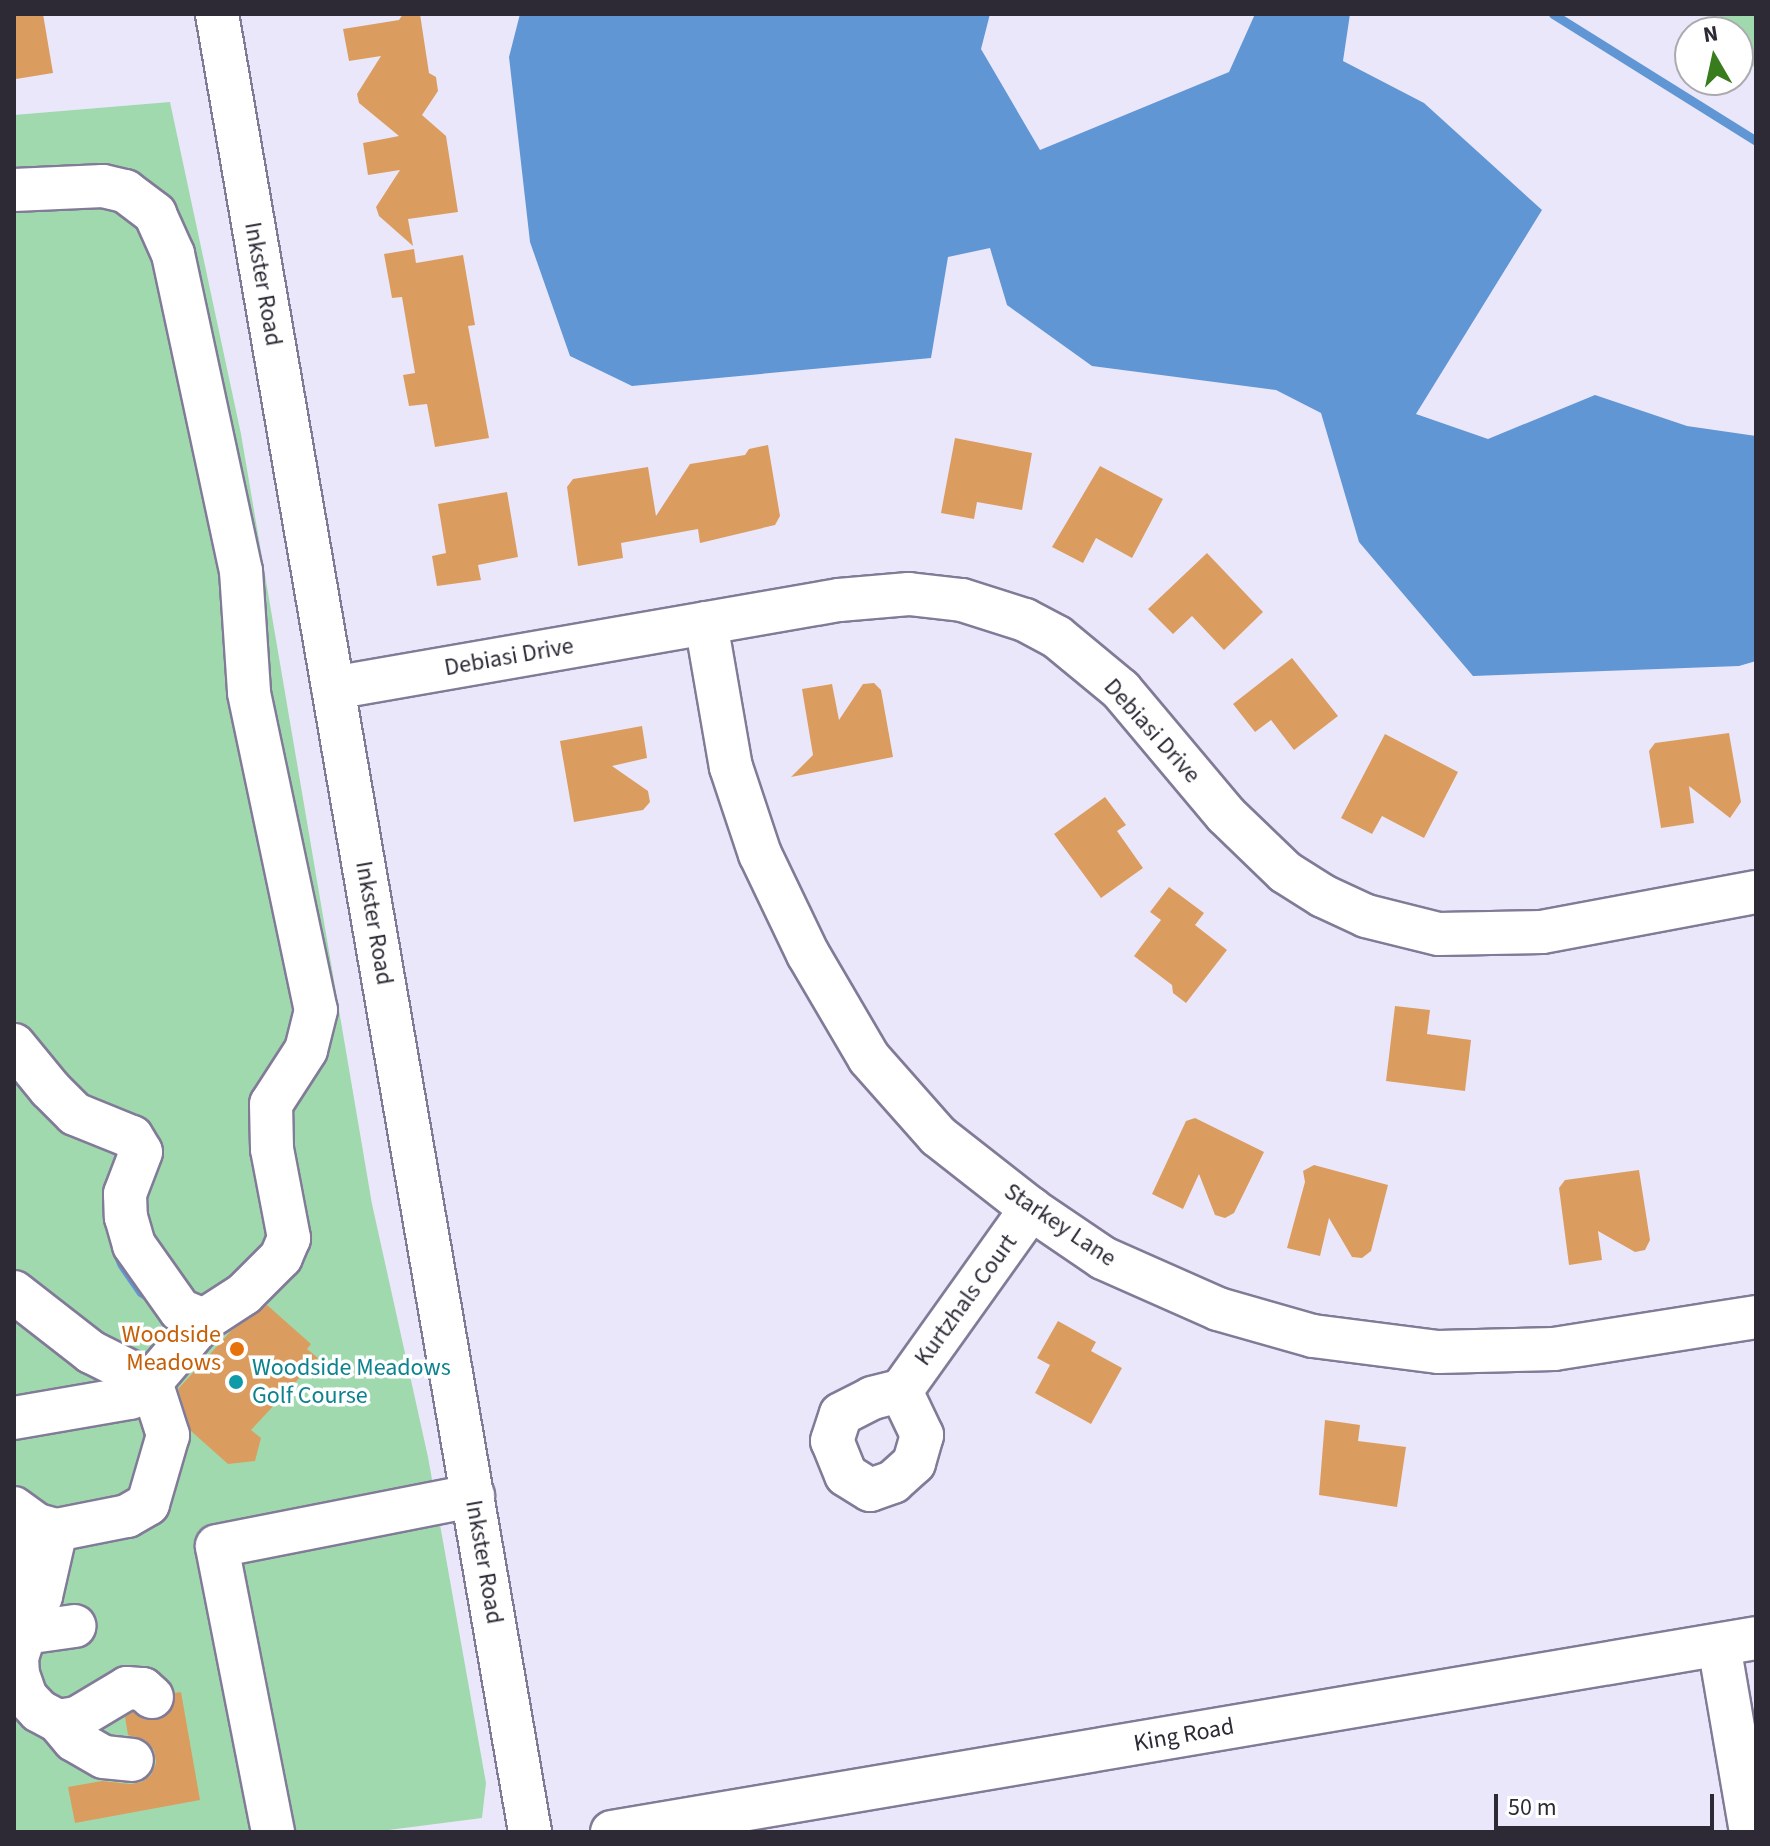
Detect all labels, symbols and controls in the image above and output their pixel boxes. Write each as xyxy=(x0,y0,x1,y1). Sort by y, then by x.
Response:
north arrow xyxy=(1674,16,1754,96)
text: N xyxy=(1701,17,1720,51)
street label: Inkster Road xyxy=(238,220,288,348)
street label: Debiasi Drive xyxy=(442,631,576,683)
street label: Debiasi Drive xyxy=(1098,673,1206,789)
street label: Inkster Road xyxy=(349,859,399,987)
street label: Starkey Lane xyxy=(999,1177,1121,1273)
street label: Kurtzhals Court xyxy=(909,1229,1023,1371)
place label: Woodside Meadows xyxy=(122,1321,221,1377)
marker: Woodside Meadows xyxy=(228,1340,246,1358)
place label: Woodside Meadows Golf Course xyxy=(252,1354,451,1410)
marker: Woodside Meadows Golf Course xyxy=(227,1373,245,1391)
street label: Inkster Road xyxy=(459,1498,509,1626)
street label: King Road xyxy=(1132,1712,1236,1758)
scale bar xyxy=(1498,1778,1718,1828)
text: 50 m xyxy=(1508,1790,1557,1825)

